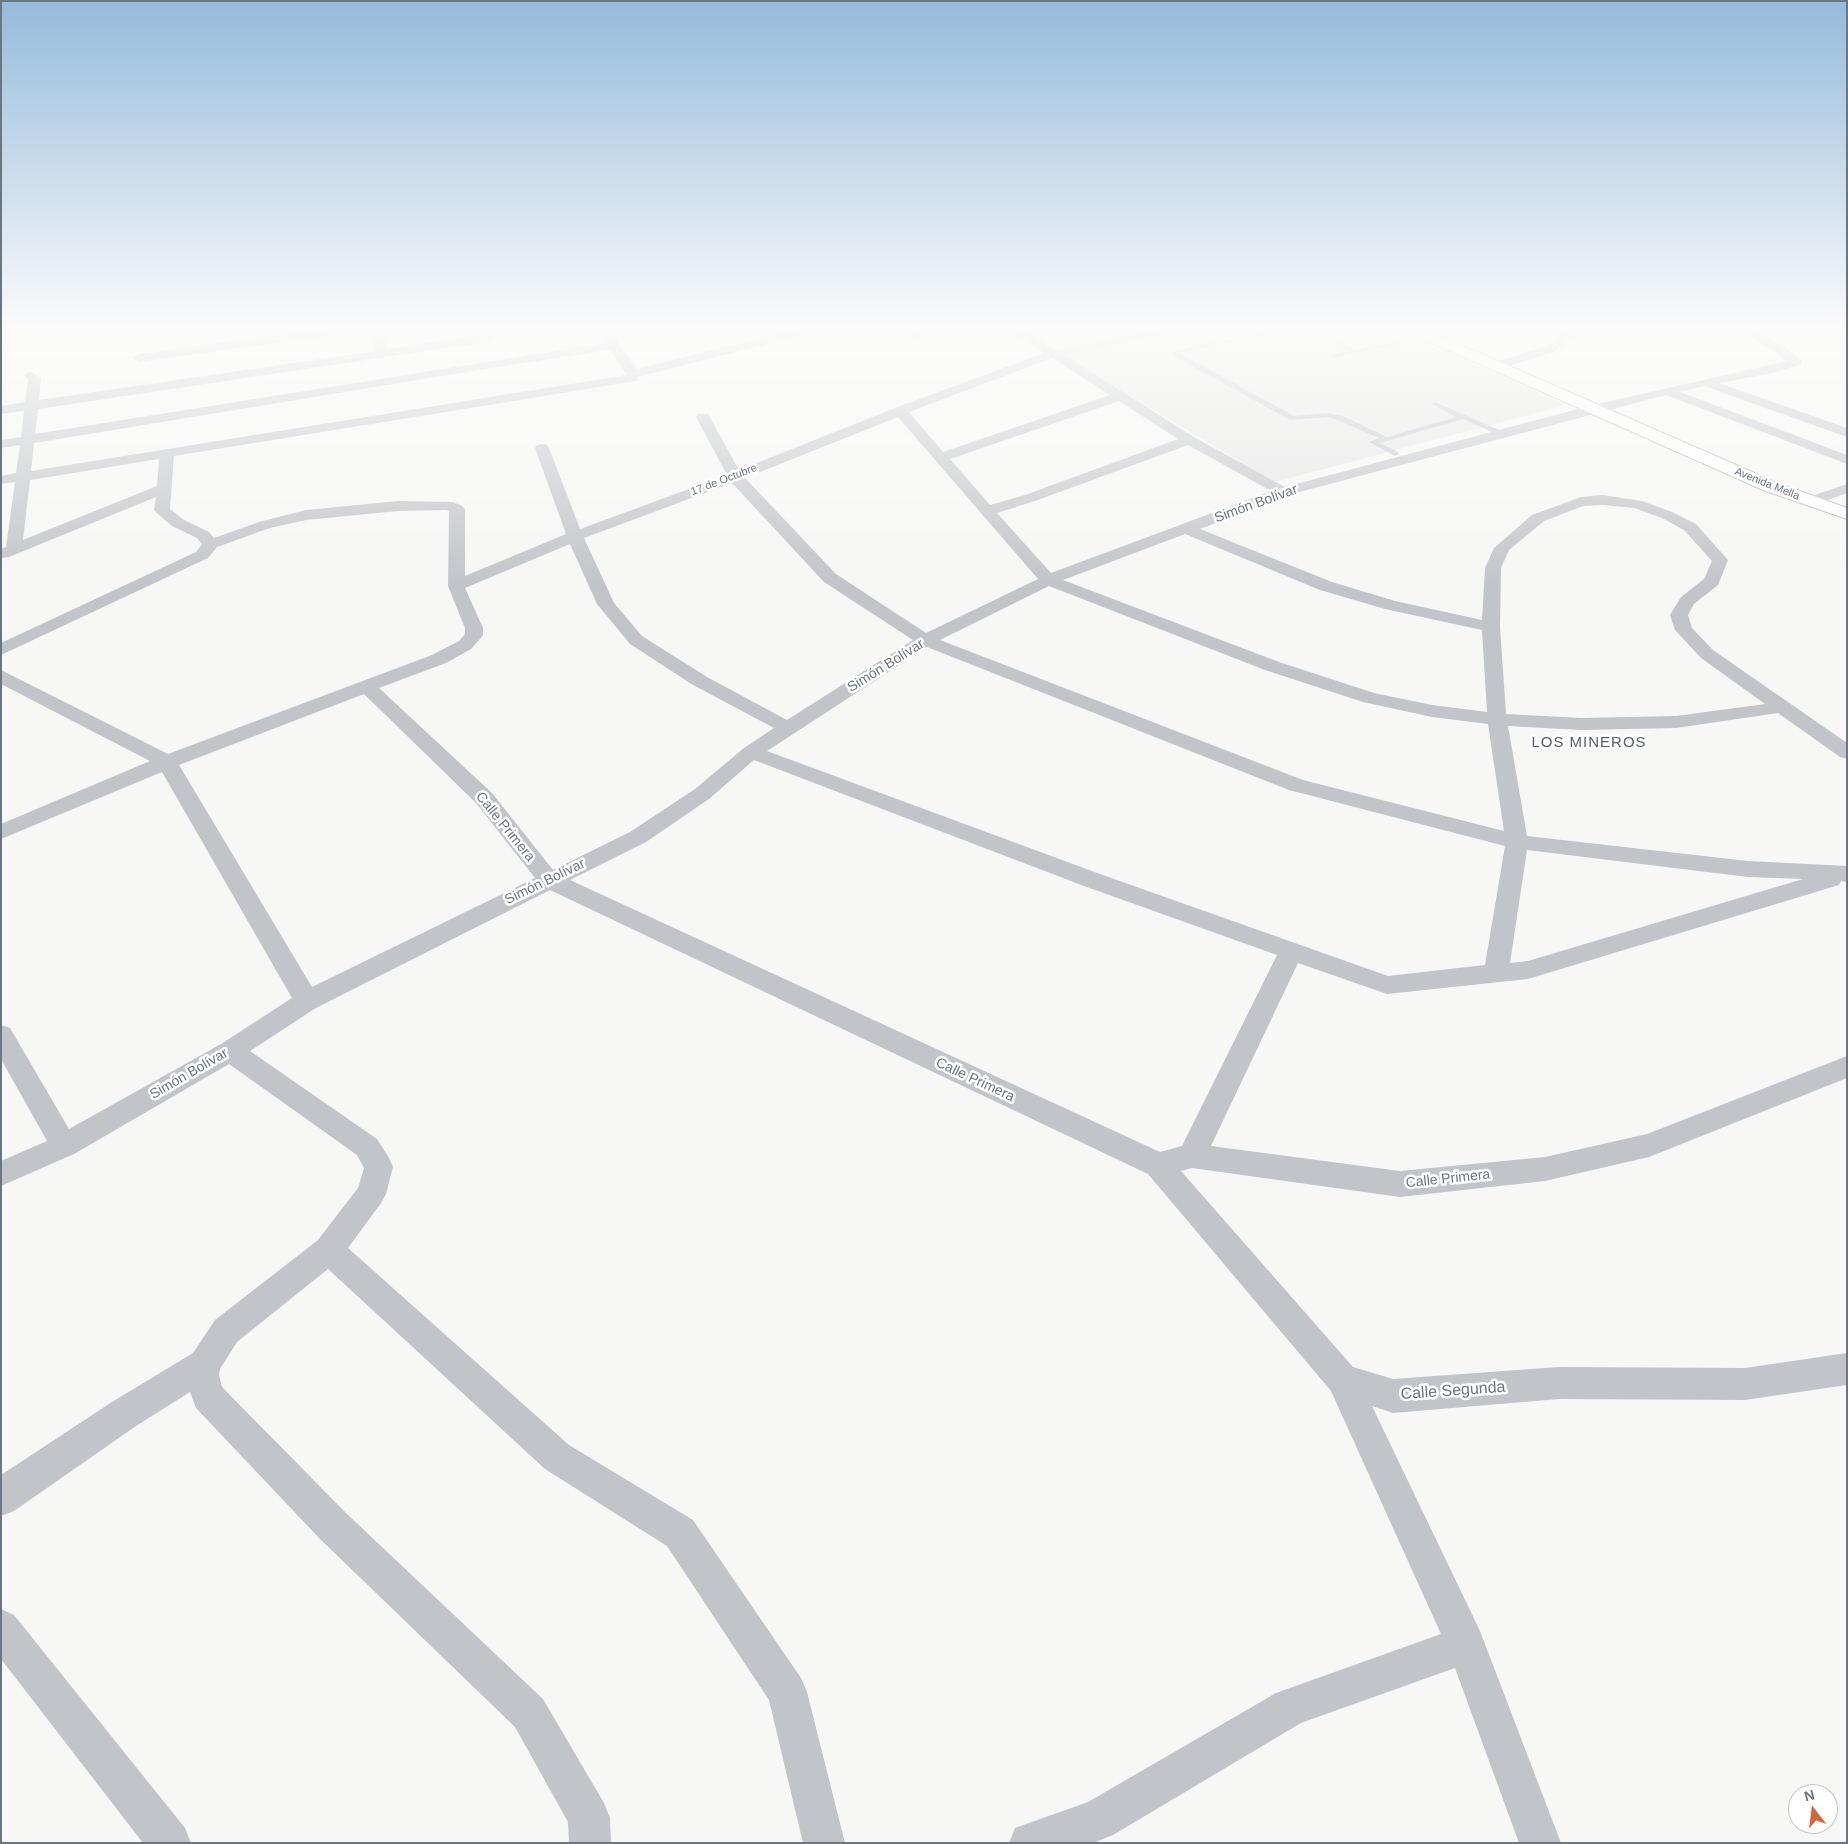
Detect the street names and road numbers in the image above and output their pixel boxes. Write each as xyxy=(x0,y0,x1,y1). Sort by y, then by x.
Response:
street label: 17 de Octubre xyxy=(689,461,759,499)
street label: Avenida Mella xyxy=(1733,465,1801,503)
street label: Simón Bolívar xyxy=(1212,481,1300,527)
street label: Simón Bolívar xyxy=(845,636,927,696)
street label: Calle Primera xyxy=(472,789,538,865)
street label: Simón Bolívar xyxy=(502,855,588,909)
street label: Simón Bolívar xyxy=(147,1045,231,1103)
street label: Calle Primera xyxy=(933,1054,1017,1106)
street label: Calle Primera xyxy=(1405,1166,1491,1192)
street label: Calle Segunda xyxy=(1400,1378,1506,1404)

